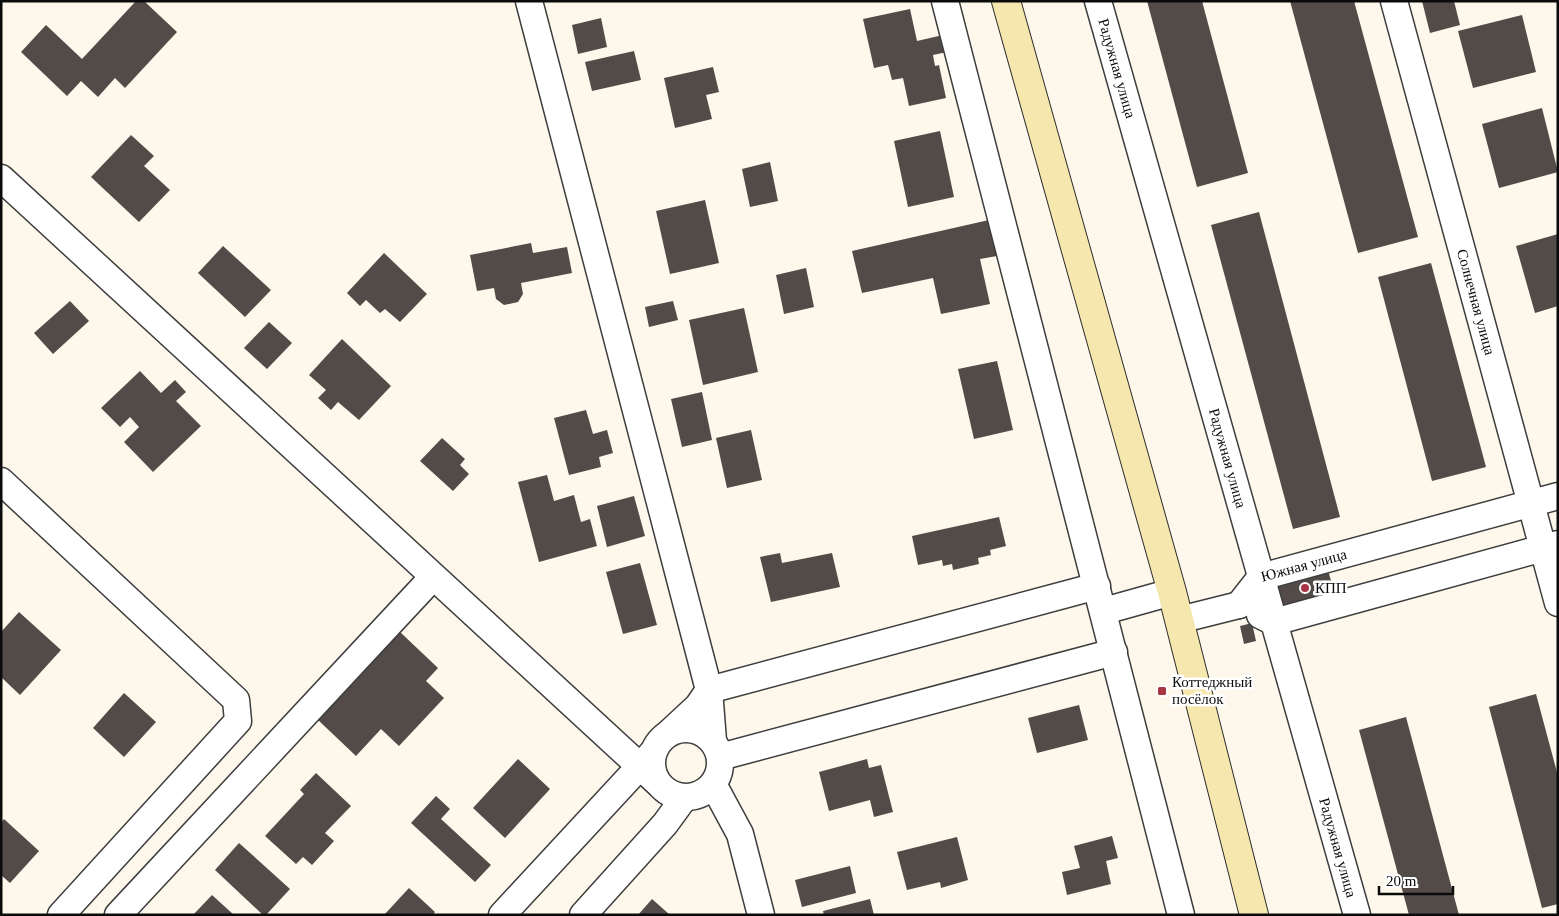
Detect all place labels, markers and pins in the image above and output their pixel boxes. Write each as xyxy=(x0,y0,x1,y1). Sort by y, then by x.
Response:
place label: КПП xyxy=(1315,580,1347,596)
marker: КПП xyxy=(1299,582,1311,594)
place label: Коттеджный посёлок xyxy=(1172,674,1252,707)
marker: Коттеджный посёлок xyxy=(1156,685,1168,697)

